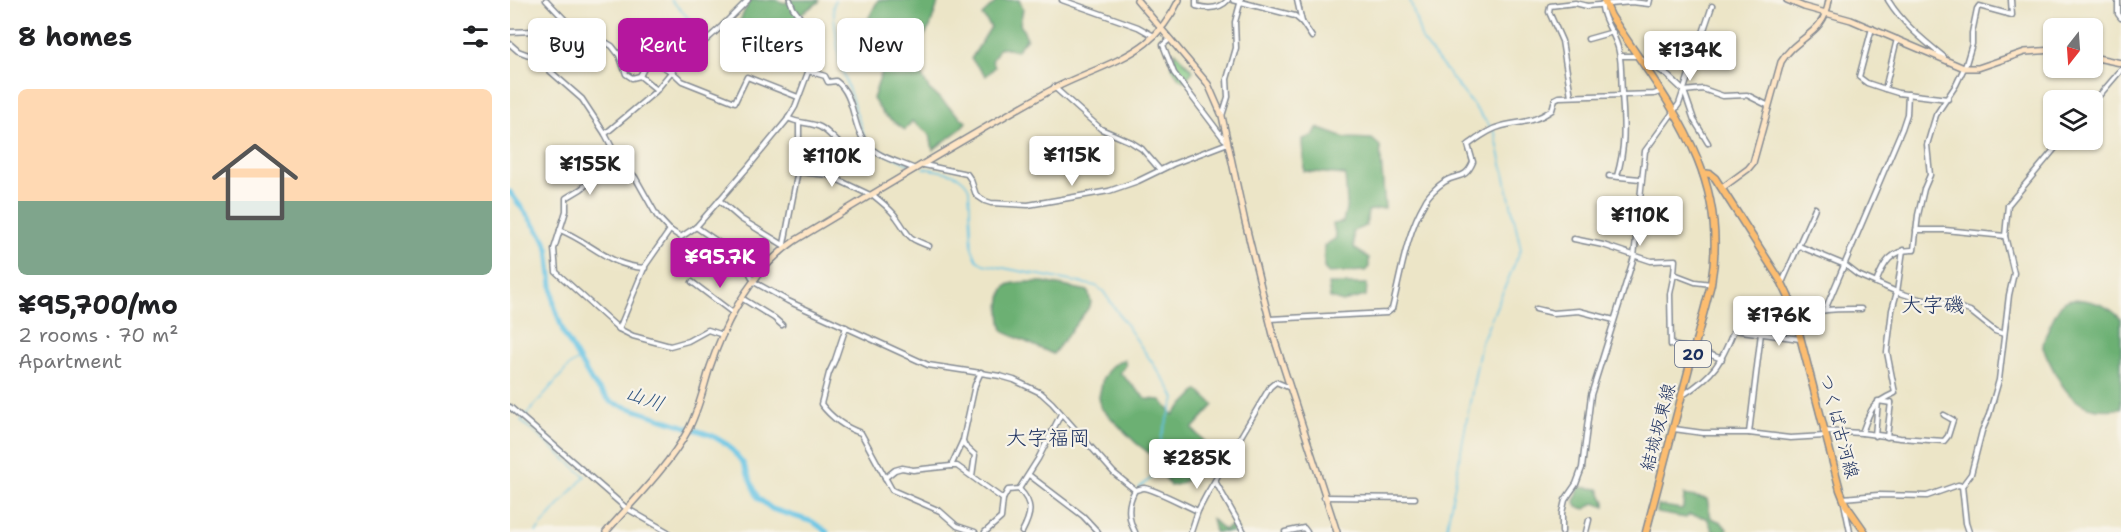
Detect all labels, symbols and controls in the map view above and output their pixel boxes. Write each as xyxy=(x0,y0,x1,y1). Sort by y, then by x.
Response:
chip: Buy xyxy=(528,18,606,72)
chip: Rent xyxy=(618,18,708,72)
chip: Filters xyxy=(720,18,825,72)
chip: New xyxy=(837,18,924,72)
north arrow xyxy=(2043,18,2103,78)
map controls xyxy=(2043,18,2103,150)
text: 8 homes xyxy=(18,19,132,54)
icon: filters xyxy=(459,20,492,53)
pin: ¥134K xyxy=(1648,31,1732,82)
text: ¥134K xyxy=(1658,37,1722,63)
button: layers xyxy=(2043,90,2103,150)
icon: home xyxy=(201,128,309,236)
pin: ¥115K xyxy=(1030,136,1114,187)
pin: ¥110K xyxy=(790,137,874,188)
text: ¥115K xyxy=(1043,142,1101,168)
text: ¥110K xyxy=(803,143,861,169)
pin: ¥155K xyxy=(548,145,632,196)
text: ¥155K xyxy=(559,151,621,177)
pin: ¥110K xyxy=(1598,196,1682,247)
text: ¥110K xyxy=(1611,202,1669,228)
pin: ¥95.7K xyxy=(671,238,769,289)
text: ¥95.7K xyxy=(685,244,755,270)
text: ¥95,700/mo xyxy=(18,287,178,322)
district label: 大字磯 xyxy=(1902,291,1965,319)
pin: ¥176K xyxy=(1737,296,1821,347)
text: ¥176K xyxy=(1747,302,1811,328)
text: 2 rooms · 70 m² xyxy=(18,322,179,348)
road number: 20 xyxy=(1675,341,1711,367)
text: Apartment xyxy=(18,348,122,374)
street label: つくば古河線 xyxy=(1813,371,1865,481)
water label: 山川 xyxy=(622,379,668,417)
street label: 結城坂東線 xyxy=(1635,380,1681,474)
district label: 大字福岡 xyxy=(1006,424,1090,452)
pin: ¥285K xyxy=(1155,439,1239,490)
text: ¥285K xyxy=(1163,445,1231,471)

